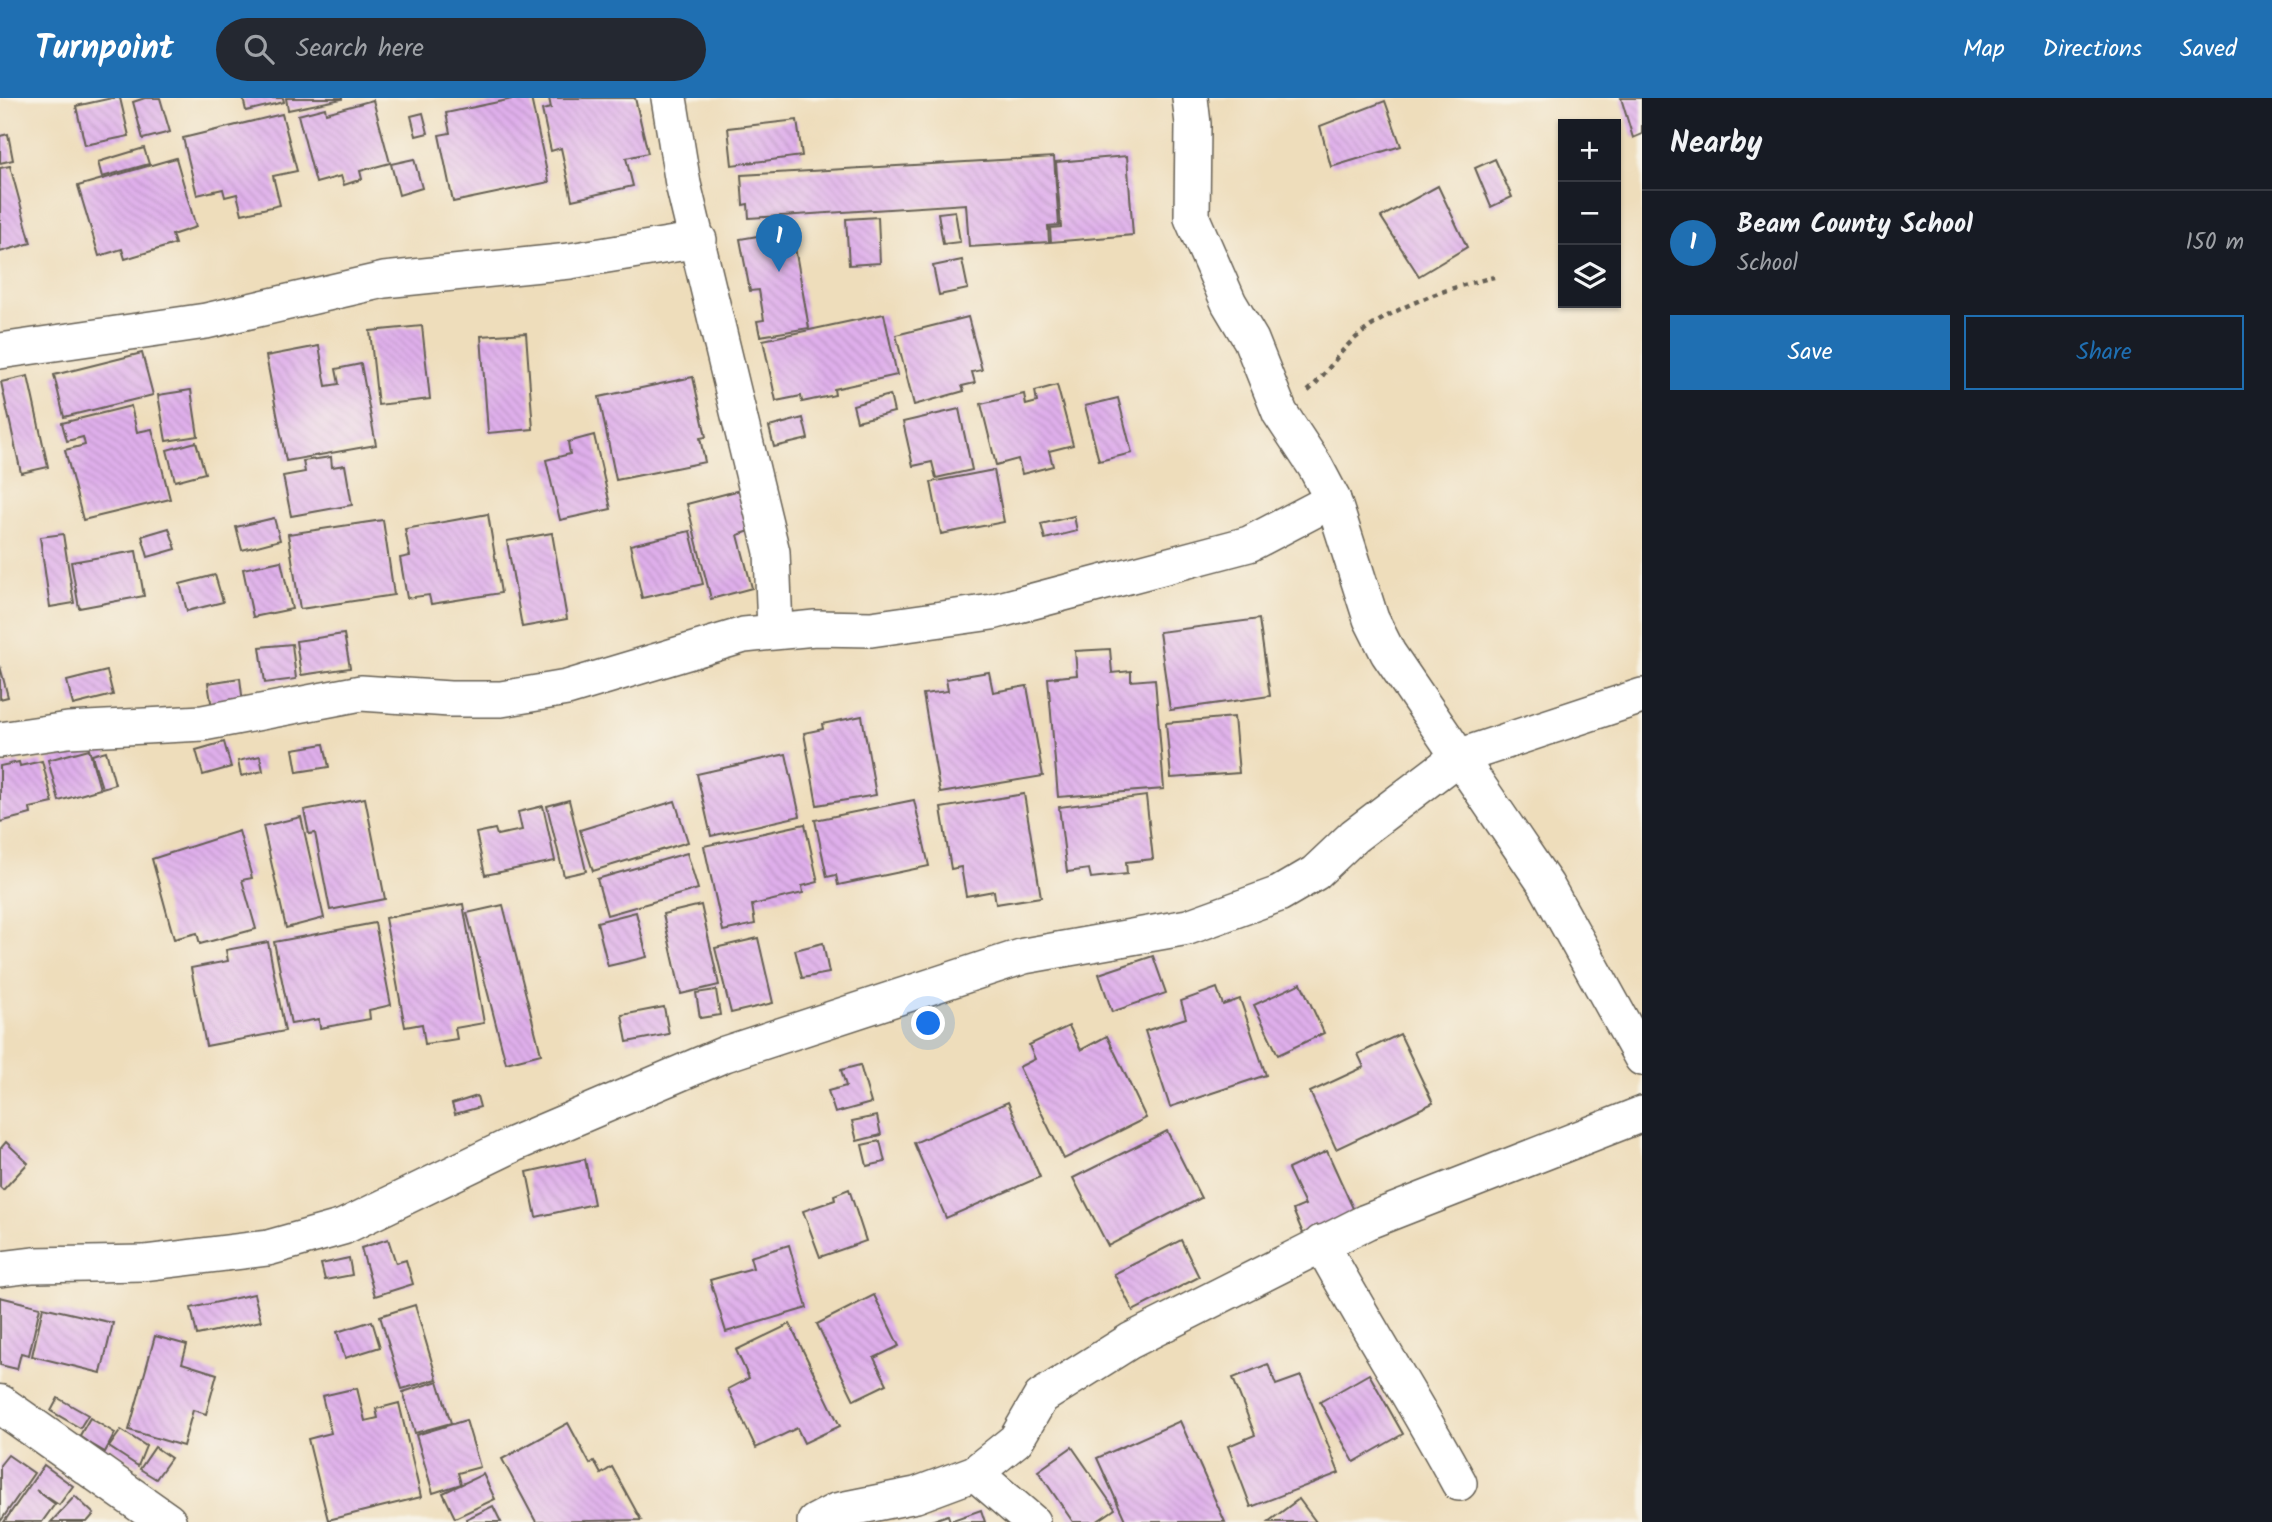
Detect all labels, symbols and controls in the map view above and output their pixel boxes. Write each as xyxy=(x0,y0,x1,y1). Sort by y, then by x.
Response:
search box xyxy=(216,18,706,81)
text: Turnpoint xyxy=(35,23,174,76)
text: Search here xyxy=(296,28,424,70)
icon: search xyxy=(240,30,278,68)
text: Map xyxy=(1963,30,2005,69)
text: Directions xyxy=(2043,30,2142,69)
text: Saved xyxy=(2180,30,2237,69)
map controls xyxy=(1558,119,1621,308)
button: + xyxy=(1558,119,1621,182)
text: Nearby xyxy=(1670,120,1762,168)
button: − xyxy=(1558,182,1621,245)
text: Beam County School xyxy=(1737,204,1973,246)
pin: 1 xyxy=(756,214,802,272)
text: 1 xyxy=(1690,225,1696,261)
text: 150 m xyxy=(2185,225,2244,261)
button: layers xyxy=(1558,245,1621,308)
text: School xyxy=(1737,246,1798,282)
button: Save xyxy=(1670,315,1950,390)
button: Share xyxy=(1964,315,2244,390)
your location xyxy=(911,1006,945,1040)

